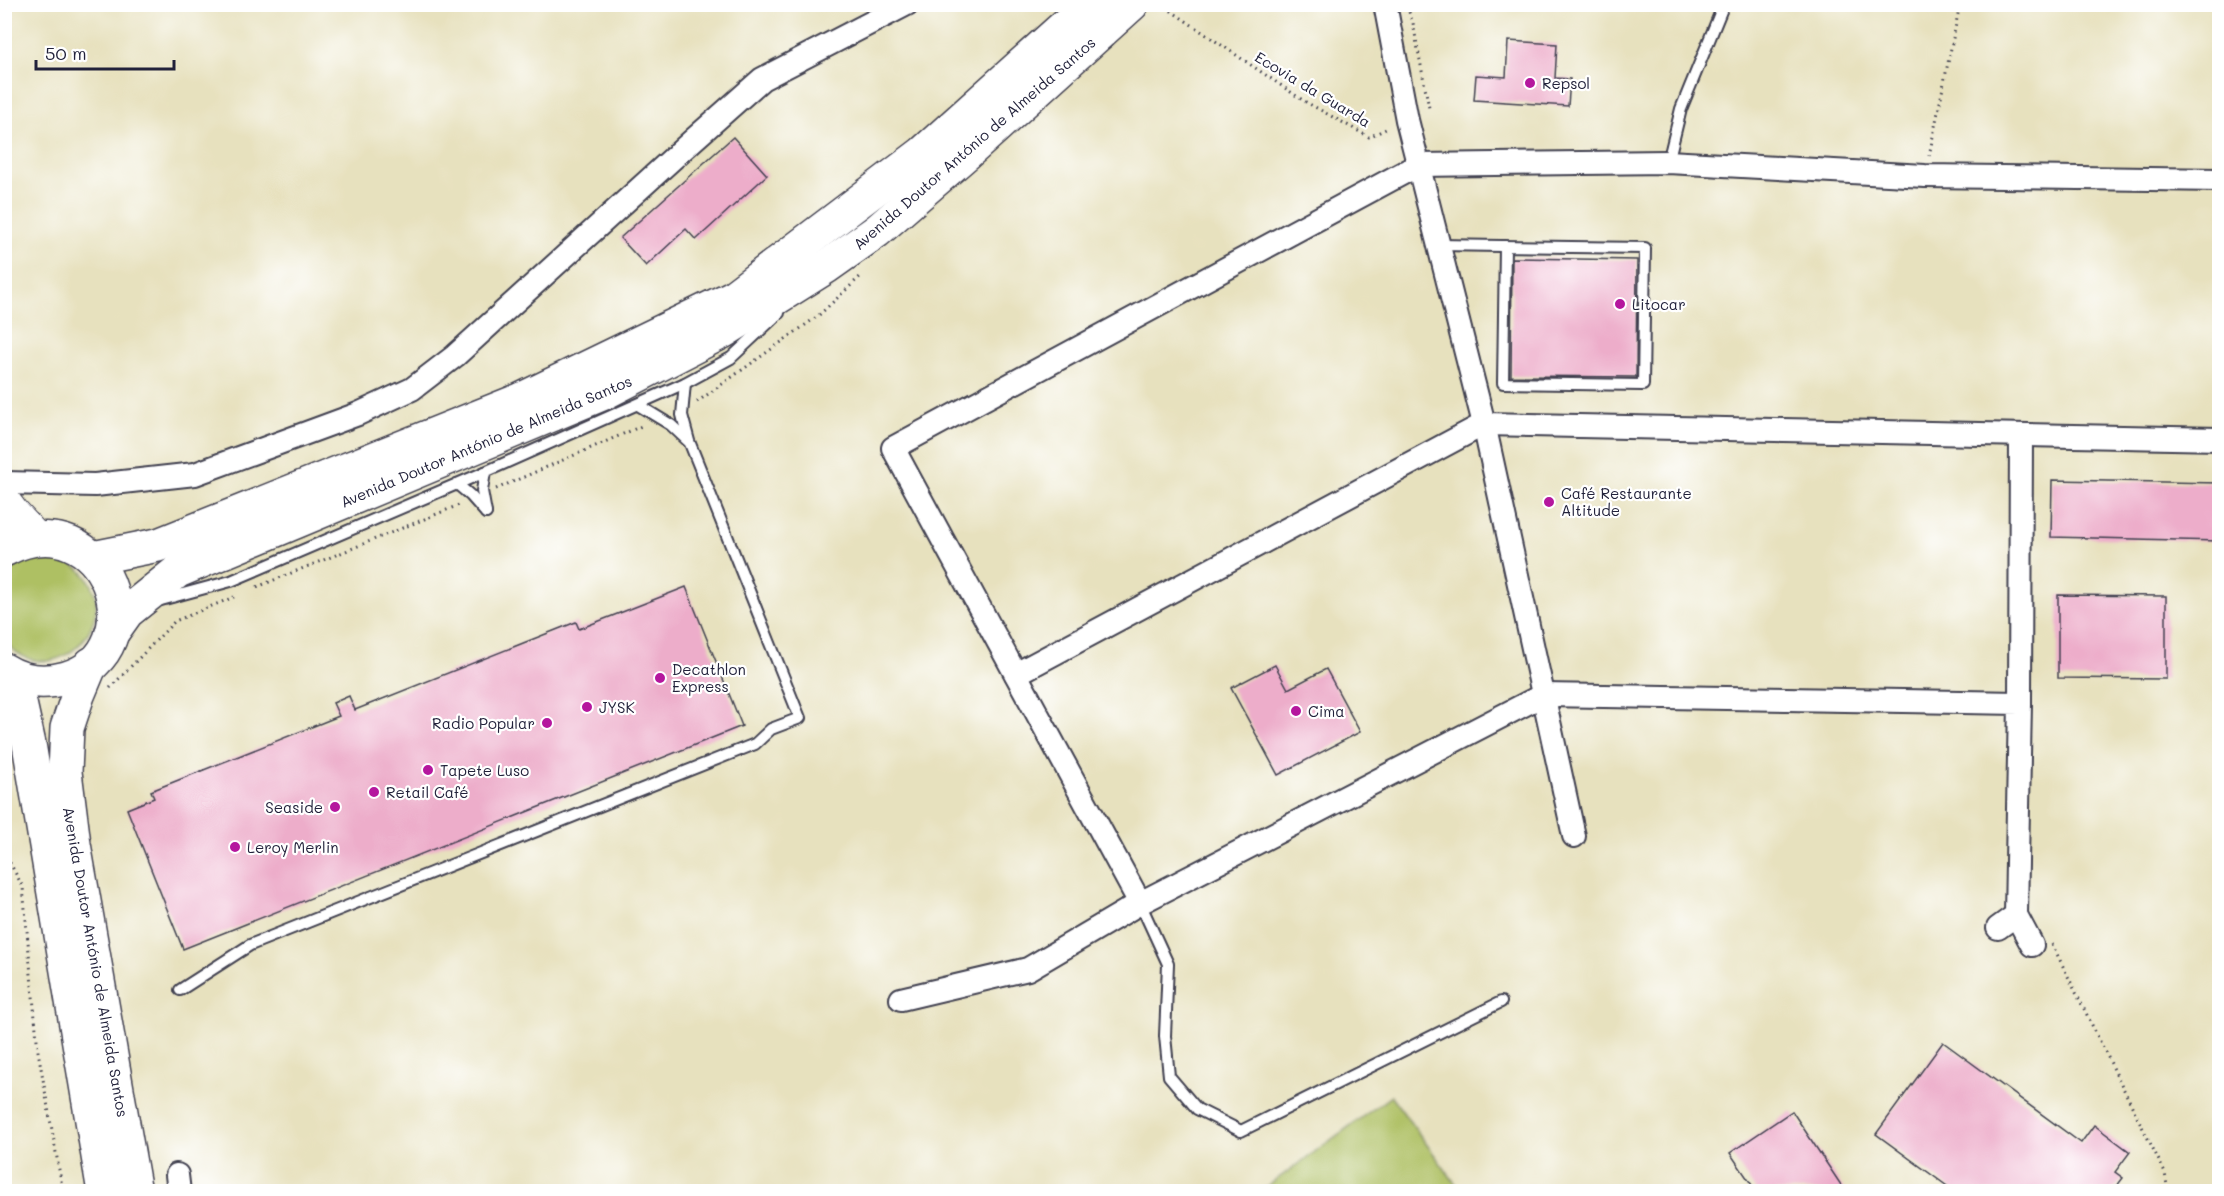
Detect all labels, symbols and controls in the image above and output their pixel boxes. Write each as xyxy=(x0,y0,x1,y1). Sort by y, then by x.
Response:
street label: Avenida Doutor António de Almeida Santos xyxy=(849,32,1099,254)
scale bar xyxy=(36,33,174,71)
text: 50 m xyxy=(45,41,87,65)
street label: Ecovia da Guarda xyxy=(1251,47,1375,131)
place label: Repsol xyxy=(1542,73,1590,93)
marker: Repsol xyxy=(1523,76,1537,90)
place label: Litocar xyxy=(1632,294,1686,314)
marker: Litocar xyxy=(1613,297,1627,311)
street label: Avenida Doutor António de Almeida Santos xyxy=(337,370,635,512)
place label: Café Restaurante Altitude xyxy=(1561,483,1692,520)
marker: Café Restaurante Altitude xyxy=(1542,495,1556,509)
place label: Decathlon Express xyxy=(672,659,746,696)
marker: Decathlon Express xyxy=(653,671,667,685)
place label: JYSK xyxy=(599,697,635,717)
marker: JYSK xyxy=(580,700,594,714)
place label: Cima xyxy=(1308,701,1345,721)
marker: Cima xyxy=(1289,704,1303,718)
place label: Radio Popular xyxy=(432,713,535,733)
marker: Radio Popular xyxy=(540,716,554,730)
place label: Tapete Luso xyxy=(440,760,529,780)
marker: Tapete Luso xyxy=(421,763,435,777)
place label: Retail Café xyxy=(386,782,469,802)
marker: Retail Café xyxy=(367,785,381,799)
place label: Seaside xyxy=(265,797,323,817)
marker: Seaside xyxy=(328,800,342,814)
street label: Avenida Doutor António de Almeida Santos xyxy=(59,805,133,1119)
place label: Leroy Merlin xyxy=(247,837,339,857)
marker: Leroy Merlin xyxy=(228,840,242,854)

